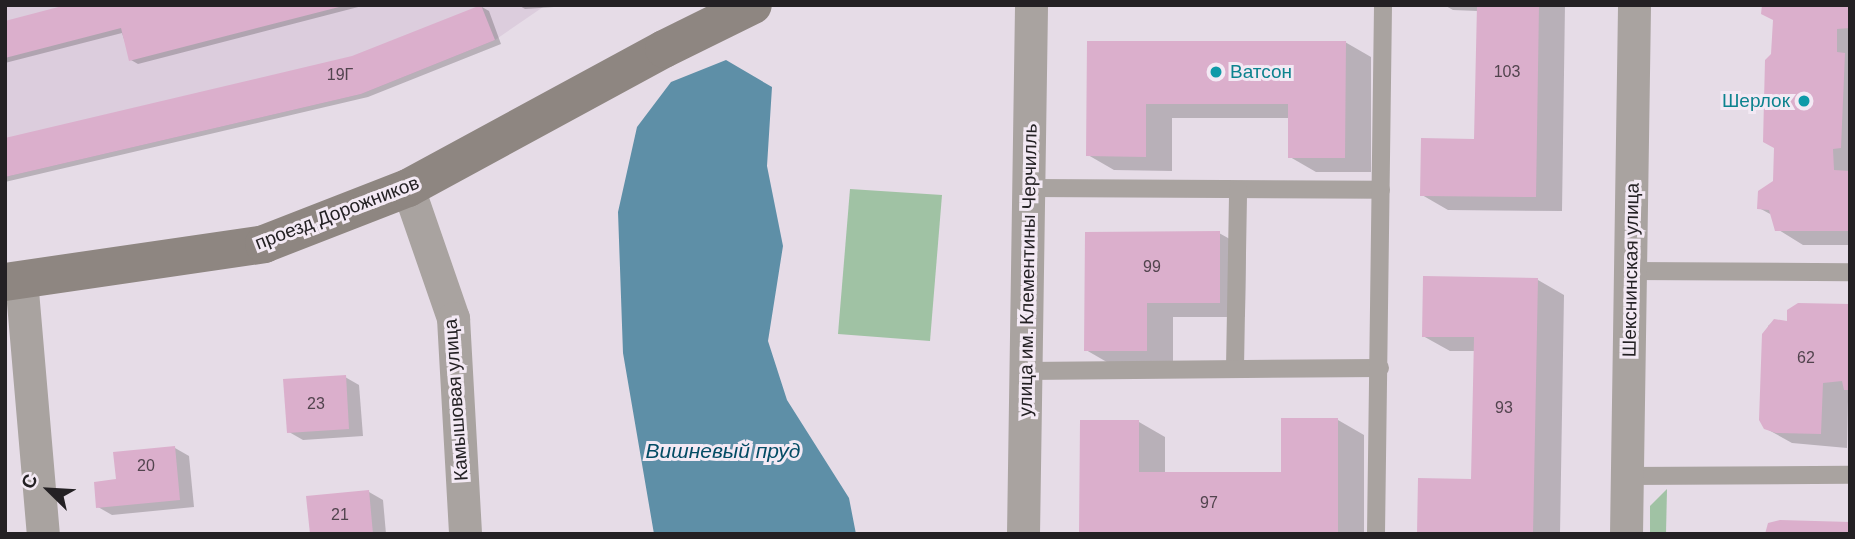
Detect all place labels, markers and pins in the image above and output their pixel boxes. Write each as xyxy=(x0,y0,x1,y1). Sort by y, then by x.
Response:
place label: Ватсон xyxy=(1230,61,1292,83)
marker: Ватсон xyxy=(1208,64,1224,80)
place label: Шерлок xyxy=(1722,90,1790,112)
marker: Шерлок xyxy=(1796,93,1812,109)

